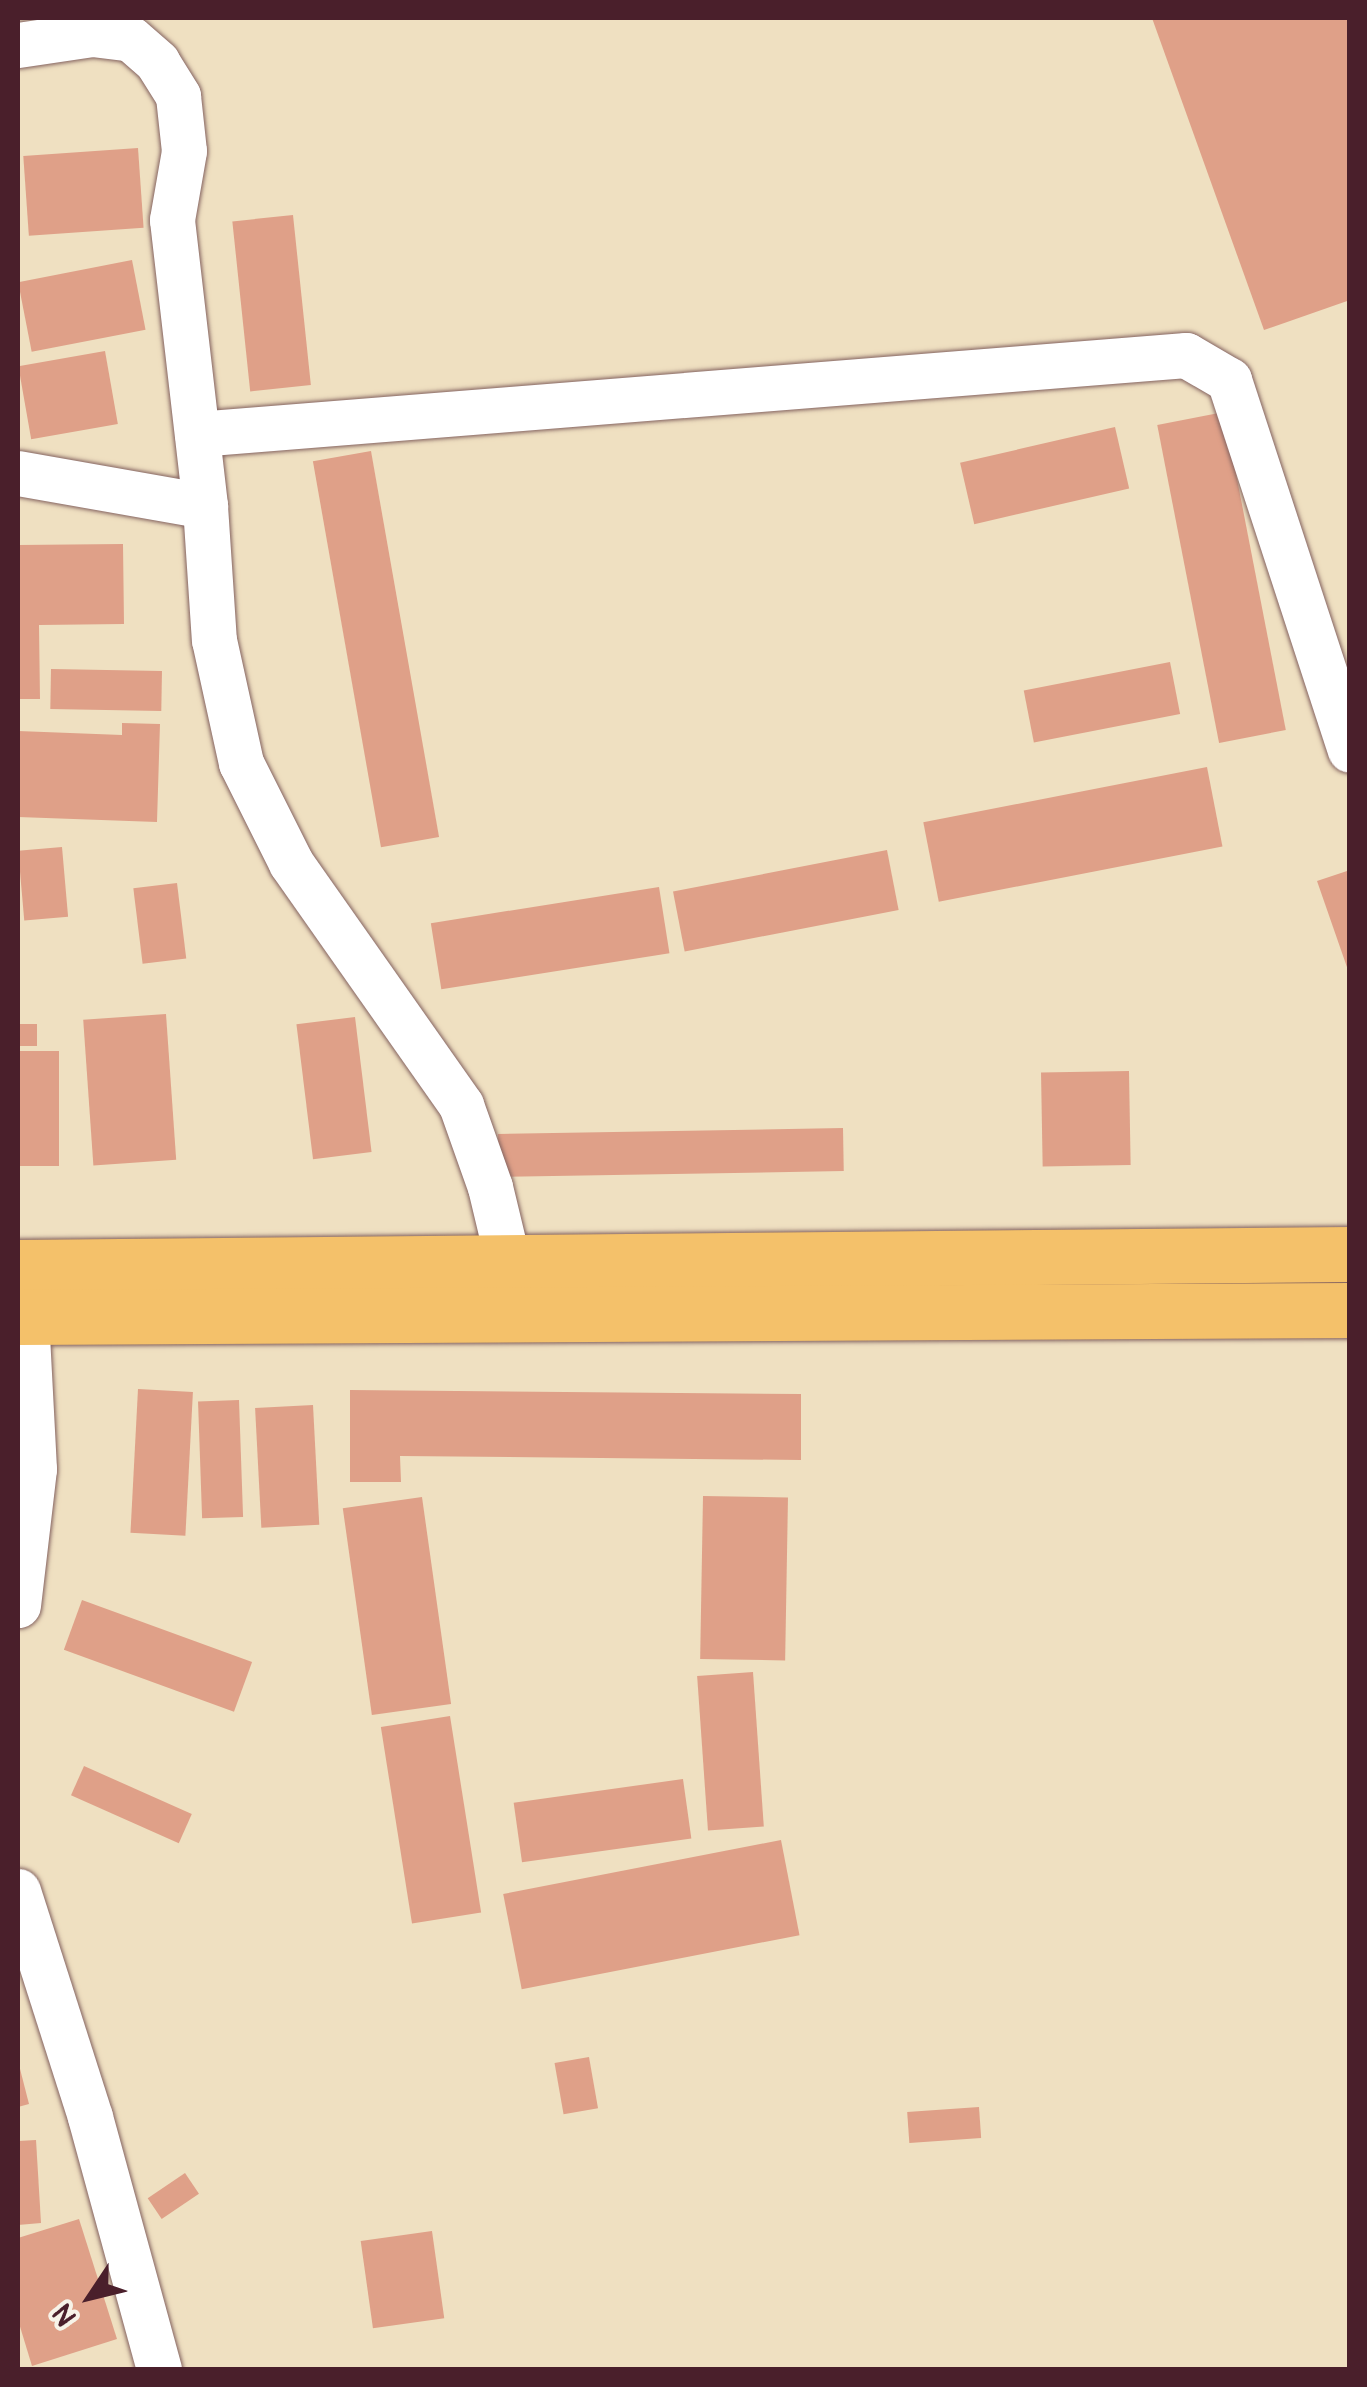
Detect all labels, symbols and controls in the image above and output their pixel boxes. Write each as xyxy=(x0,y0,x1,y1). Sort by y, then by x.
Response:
north arrow xyxy=(40,2247,140,2347)
text: N xyxy=(45,2297,85,2332)

